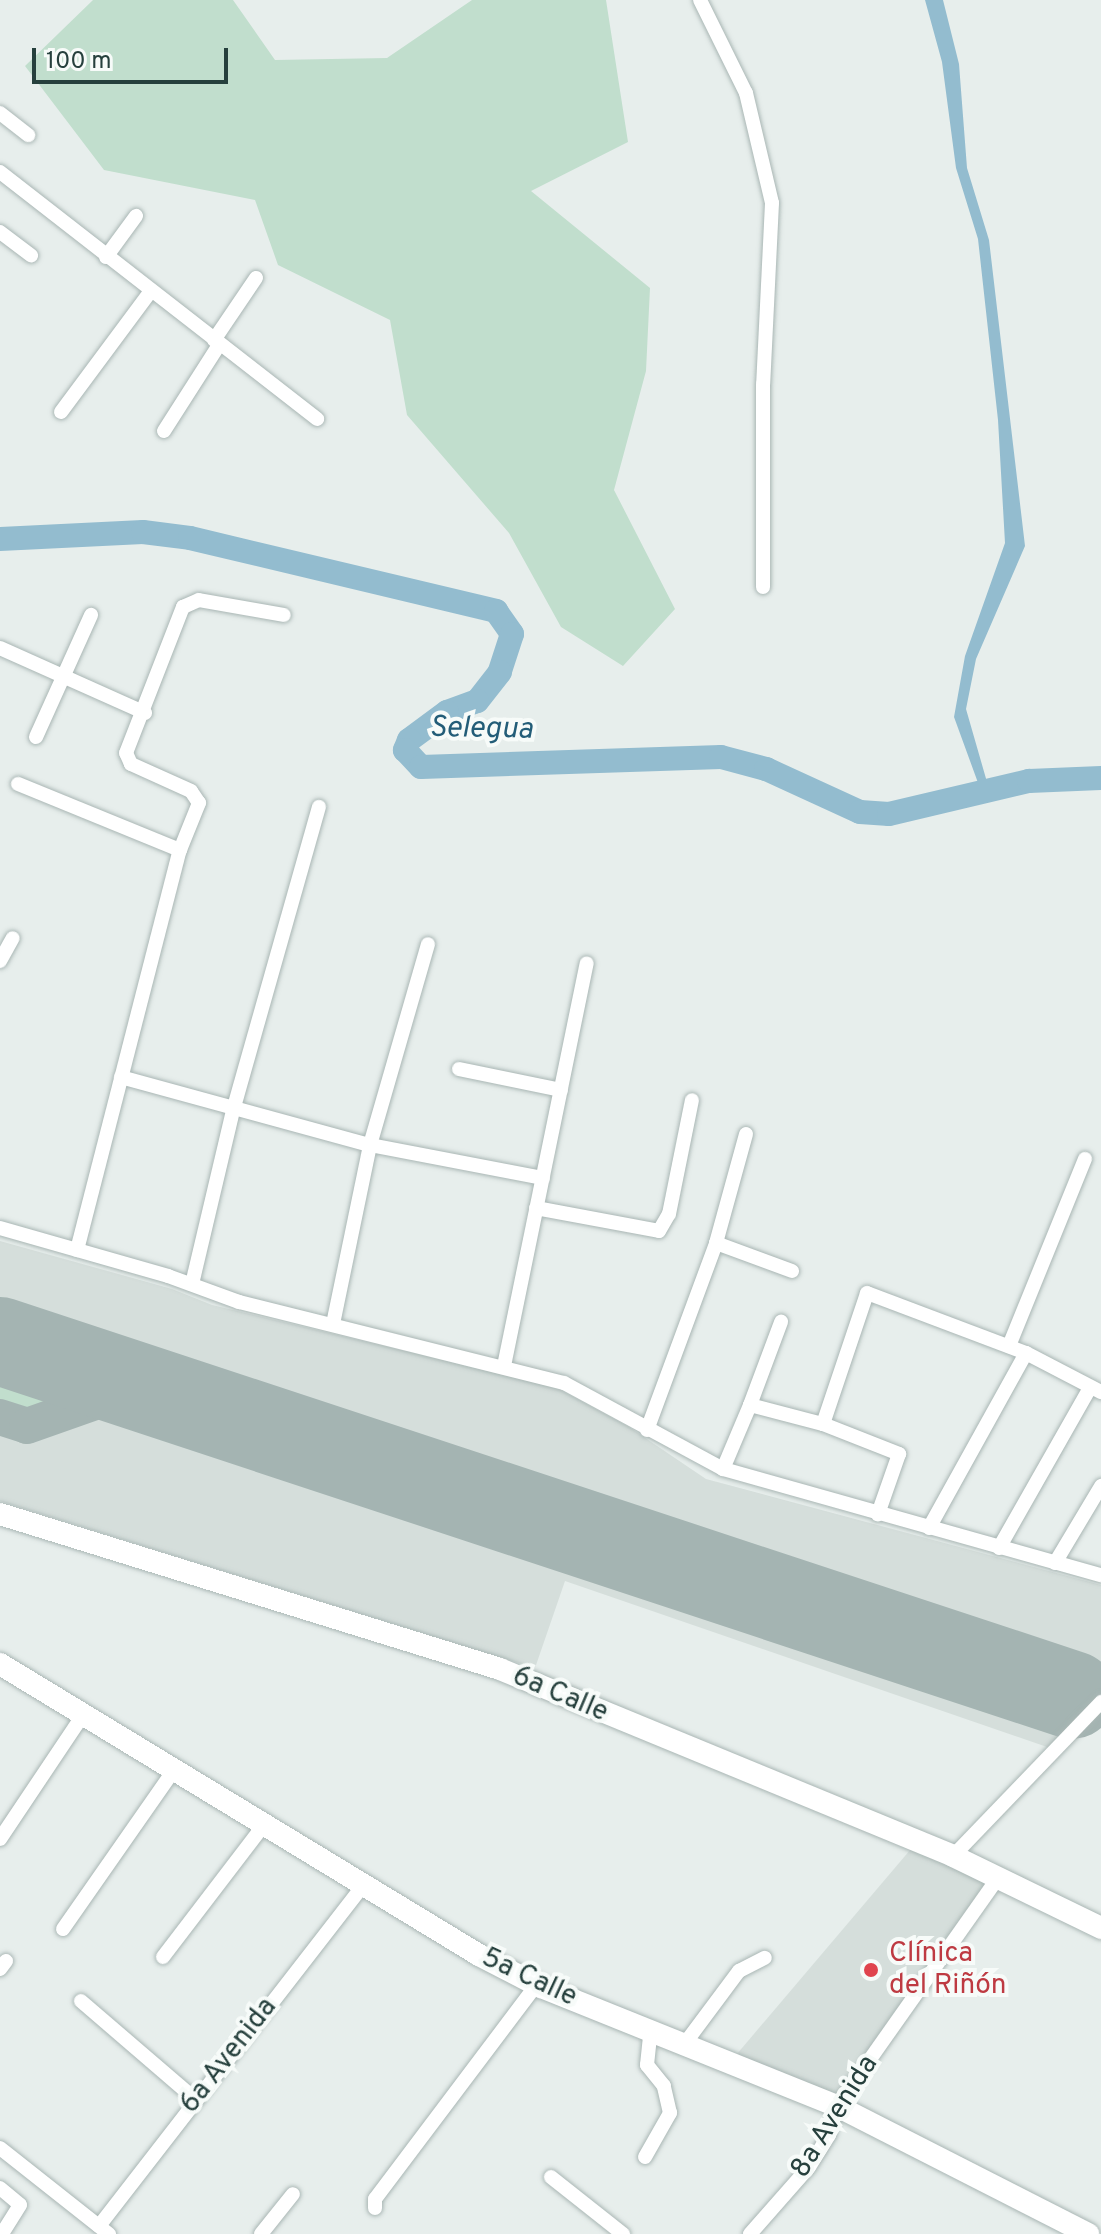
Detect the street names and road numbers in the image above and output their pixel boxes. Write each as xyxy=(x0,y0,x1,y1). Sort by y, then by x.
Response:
street label: 6a Calle xyxy=(507,1660,613,1730)
street label: 5a Calle xyxy=(476,1941,582,2015)
street label: 6a Avenida xyxy=(173,1991,285,2121)
street label: 8a Avenida xyxy=(784,2049,886,2185)

